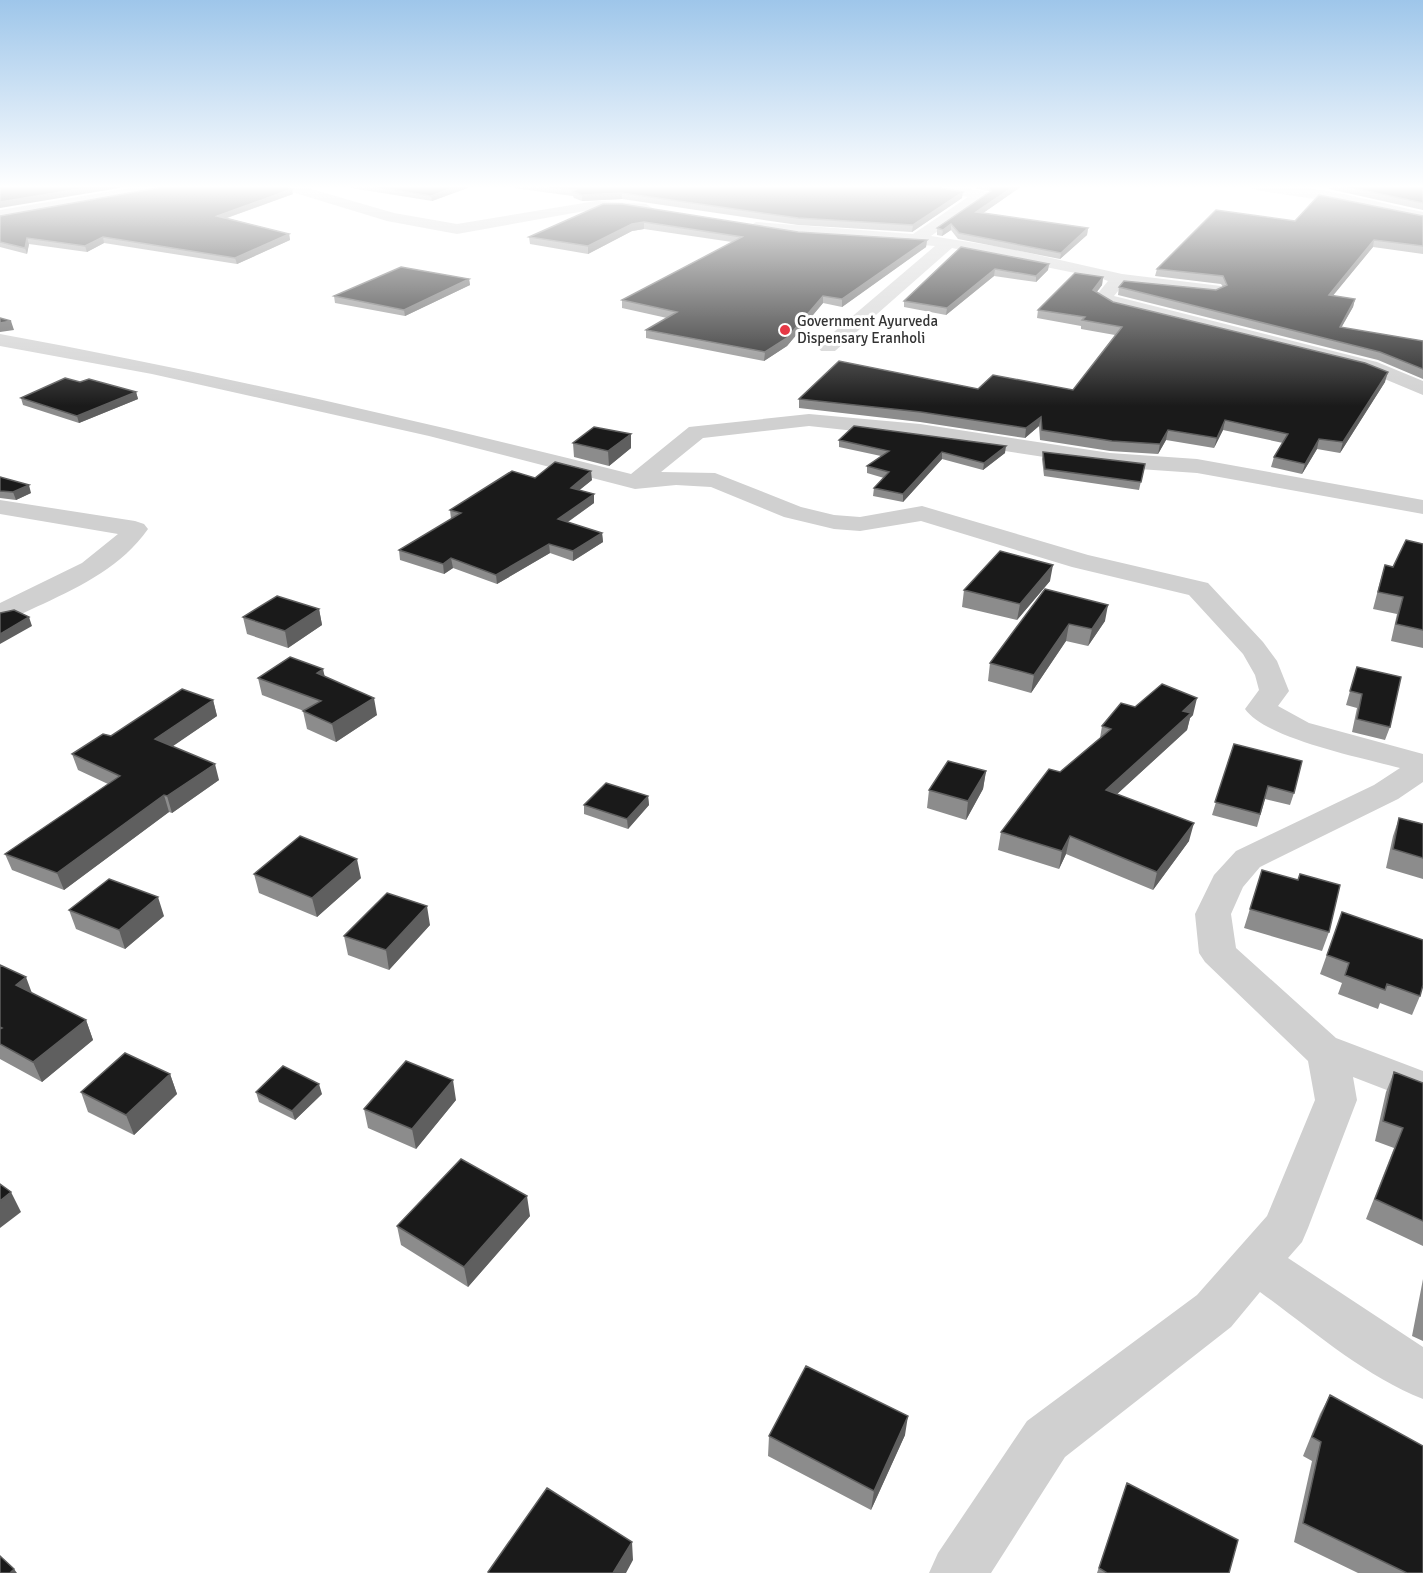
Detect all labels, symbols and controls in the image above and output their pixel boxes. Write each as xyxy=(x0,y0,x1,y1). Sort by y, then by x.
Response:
place label: Government Ayurveda Dispensary Eranholi xyxy=(797,312,938,347)
marker: Government Ayurveda Dispensary Eranholi xyxy=(778,323,792,337)

